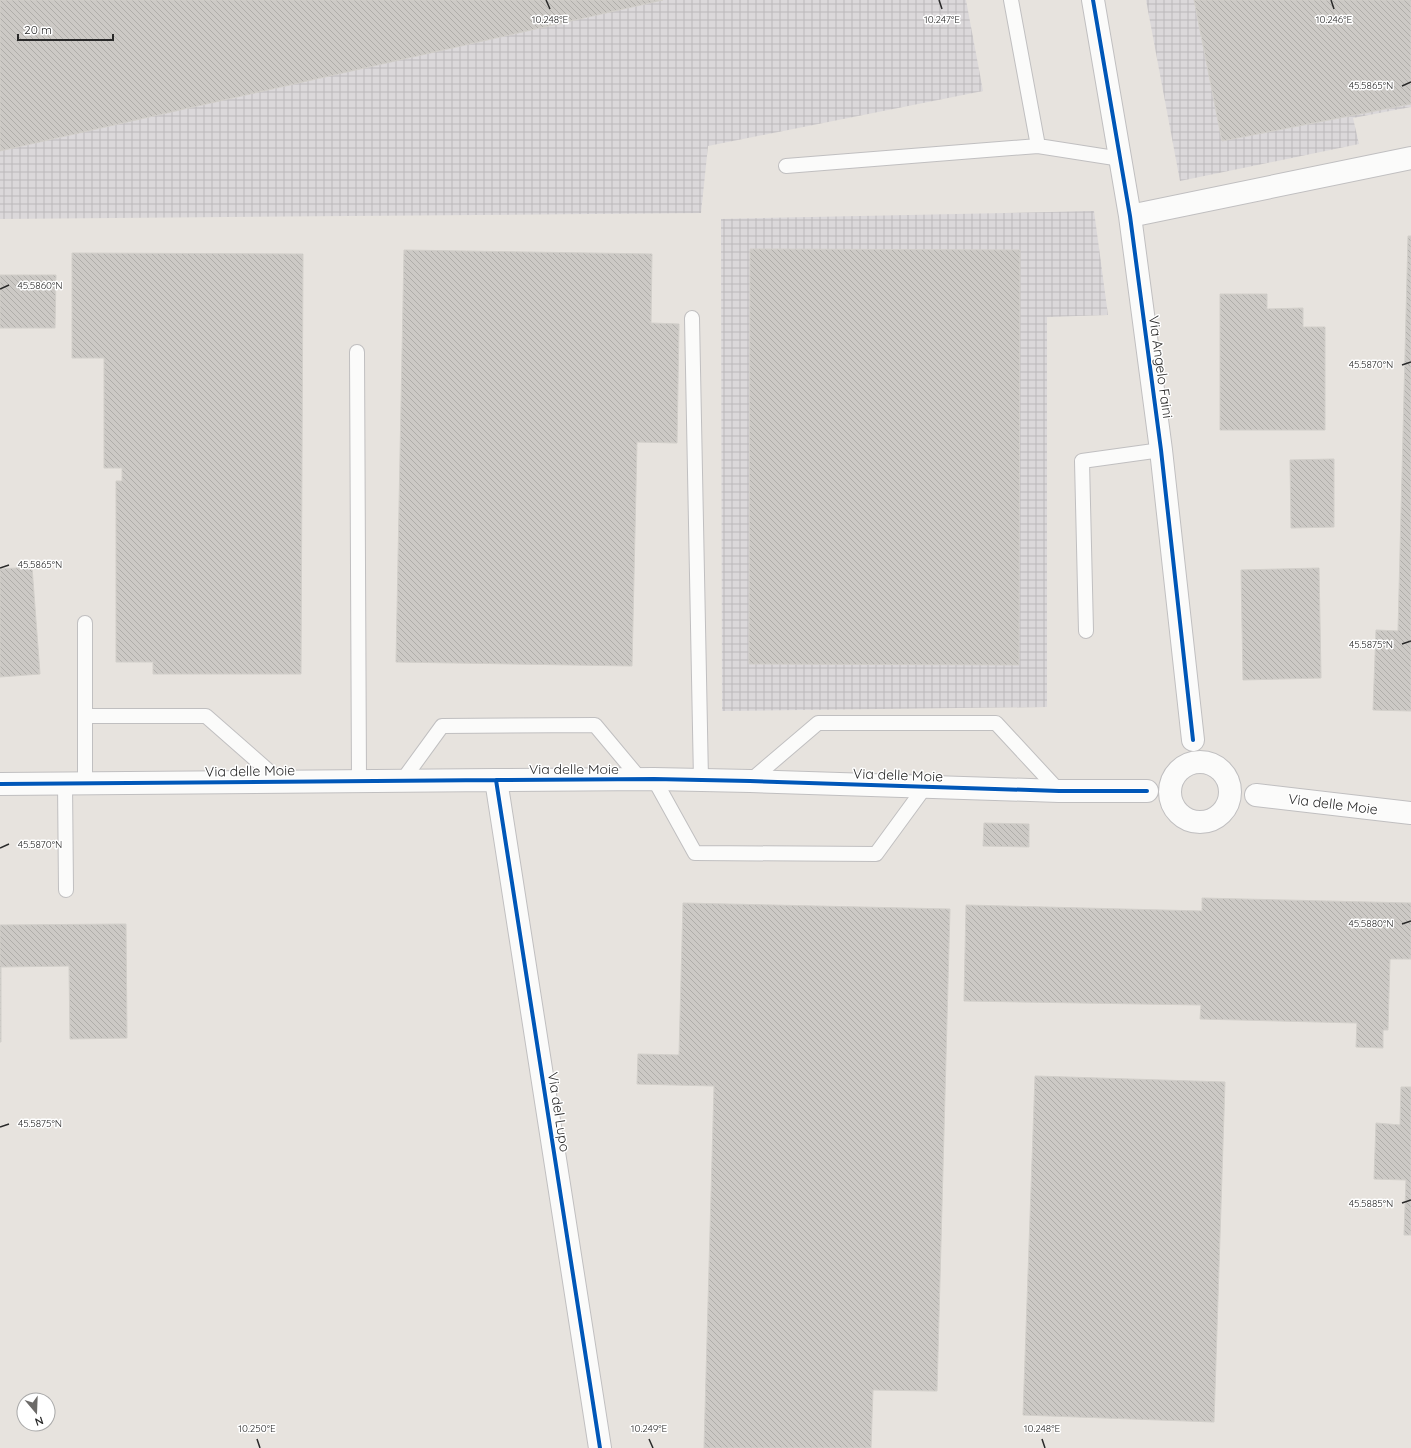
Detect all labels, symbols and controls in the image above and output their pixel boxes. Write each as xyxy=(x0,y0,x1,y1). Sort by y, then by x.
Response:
text: 10.248°E xyxy=(532,13,569,26)
text: 10.247°E xyxy=(924,13,960,26)
text: 10.246°E xyxy=(1316,13,1353,26)
scale bar xyxy=(18,16,113,42)
text: 20 m xyxy=(24,22,52,37)
text: 45.5865°N xyxy=(1349,79,1393,92)
text: 45.5860°N xyxy=(17,279,63,292)
street label: Via Angelo Faini xyxy=(1145,314,1177,420)
text: 45.5870°N xyxy=(1349,358,1393,371)
text: 45.5865°N xyxy=(18,558,62,571)
text: 45.5875°N xyxy=(1349,638,1393,651)
street label: Via delle Moie xyxy=(529,760,619,778)
street label: Via delle Moie xyxy=(205,761,295,781)
street label: Via delle Moie xyxy=(853,764,943,786)
street label: Via delle Moie xyxy=(1287,790,1379,818)
text: 45.5870°N xyxy=(18,838,62,851)
text: 45.5880°N xyxy=(1348,917,1394,930)
street label: Via del Lupo xyxy=(544,1071,574,1153)
text: 45.5875°N xyxy=(18,1117,62,1130)
text: 45.5885°N xyxy=(1349,1197,1393,1210)
north arrow xyxy=(16,1392,56,1432)
text: N xyxy=(33,1414,45,1429)
text: 10.250°E xyxy=(238,1422,276,1435)
text: 10.249°E xyxy=(631,1422,668,1435)
text: 10.248°E xyxy=(1024,1422,1061,1435)

